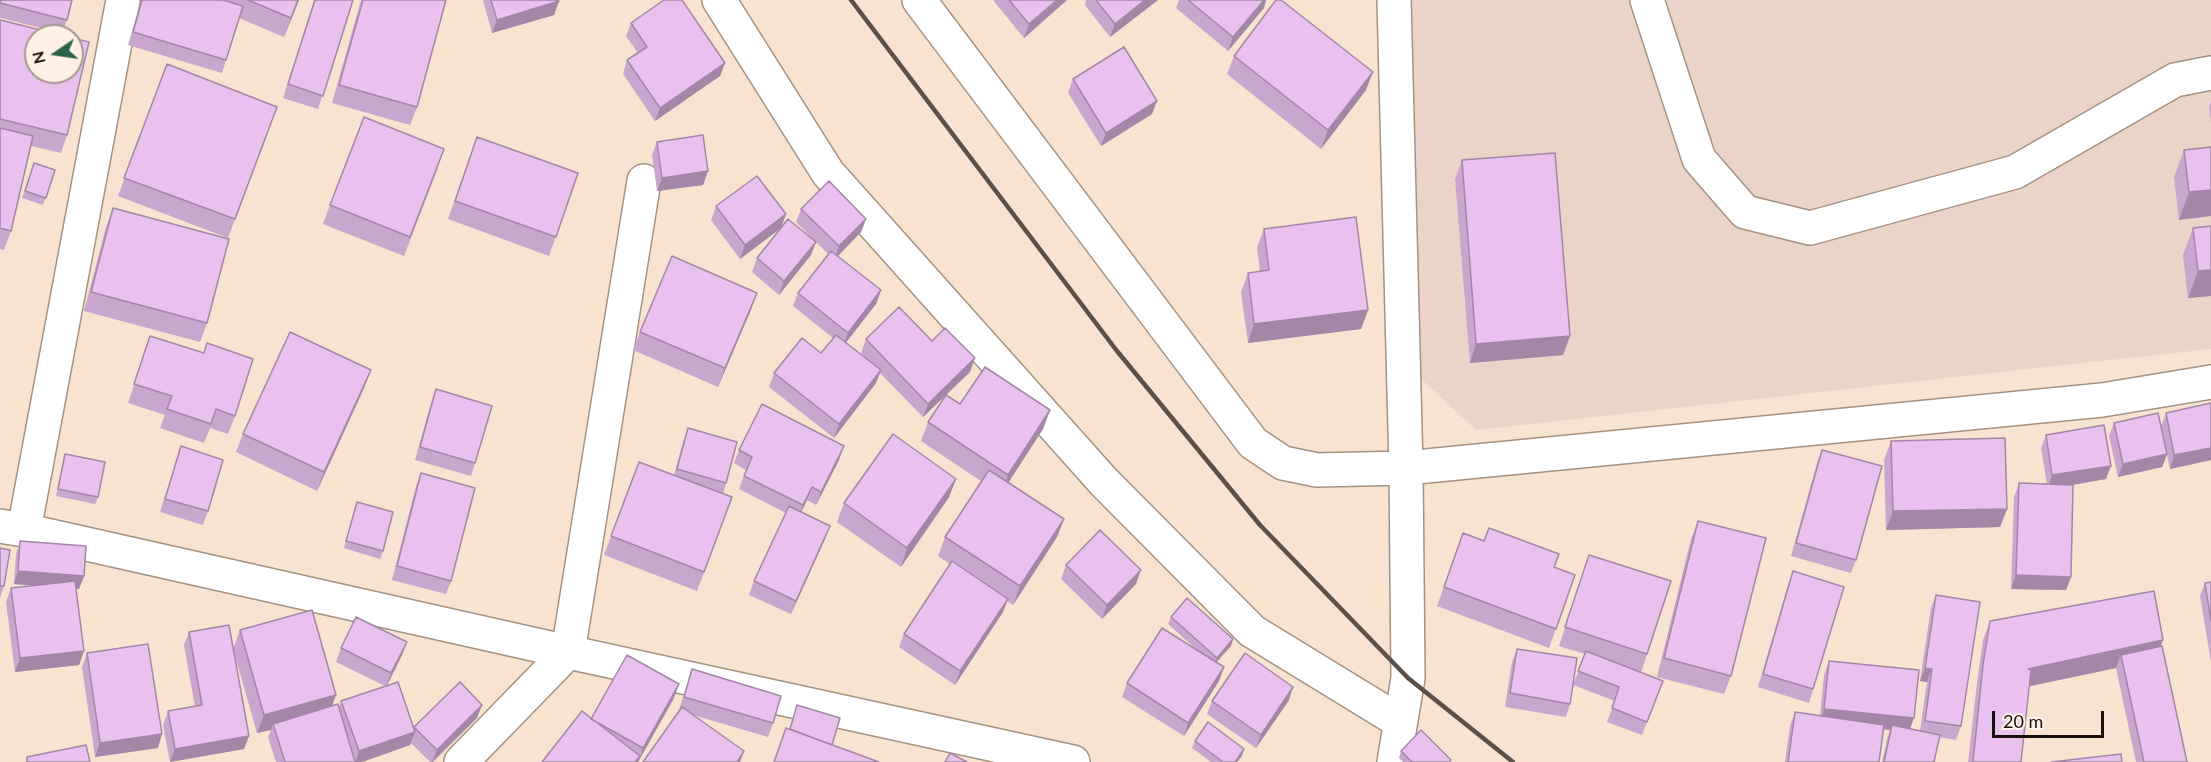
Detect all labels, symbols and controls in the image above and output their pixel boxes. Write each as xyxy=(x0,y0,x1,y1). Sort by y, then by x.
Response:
north arrow xyxy=(24,24,84,84)
text: N xyxy=(27,50,49,66)
scale bar xyxy=(1995,699,2108,737)
text: 20 m xyxy=(2003,710,2043,732)

